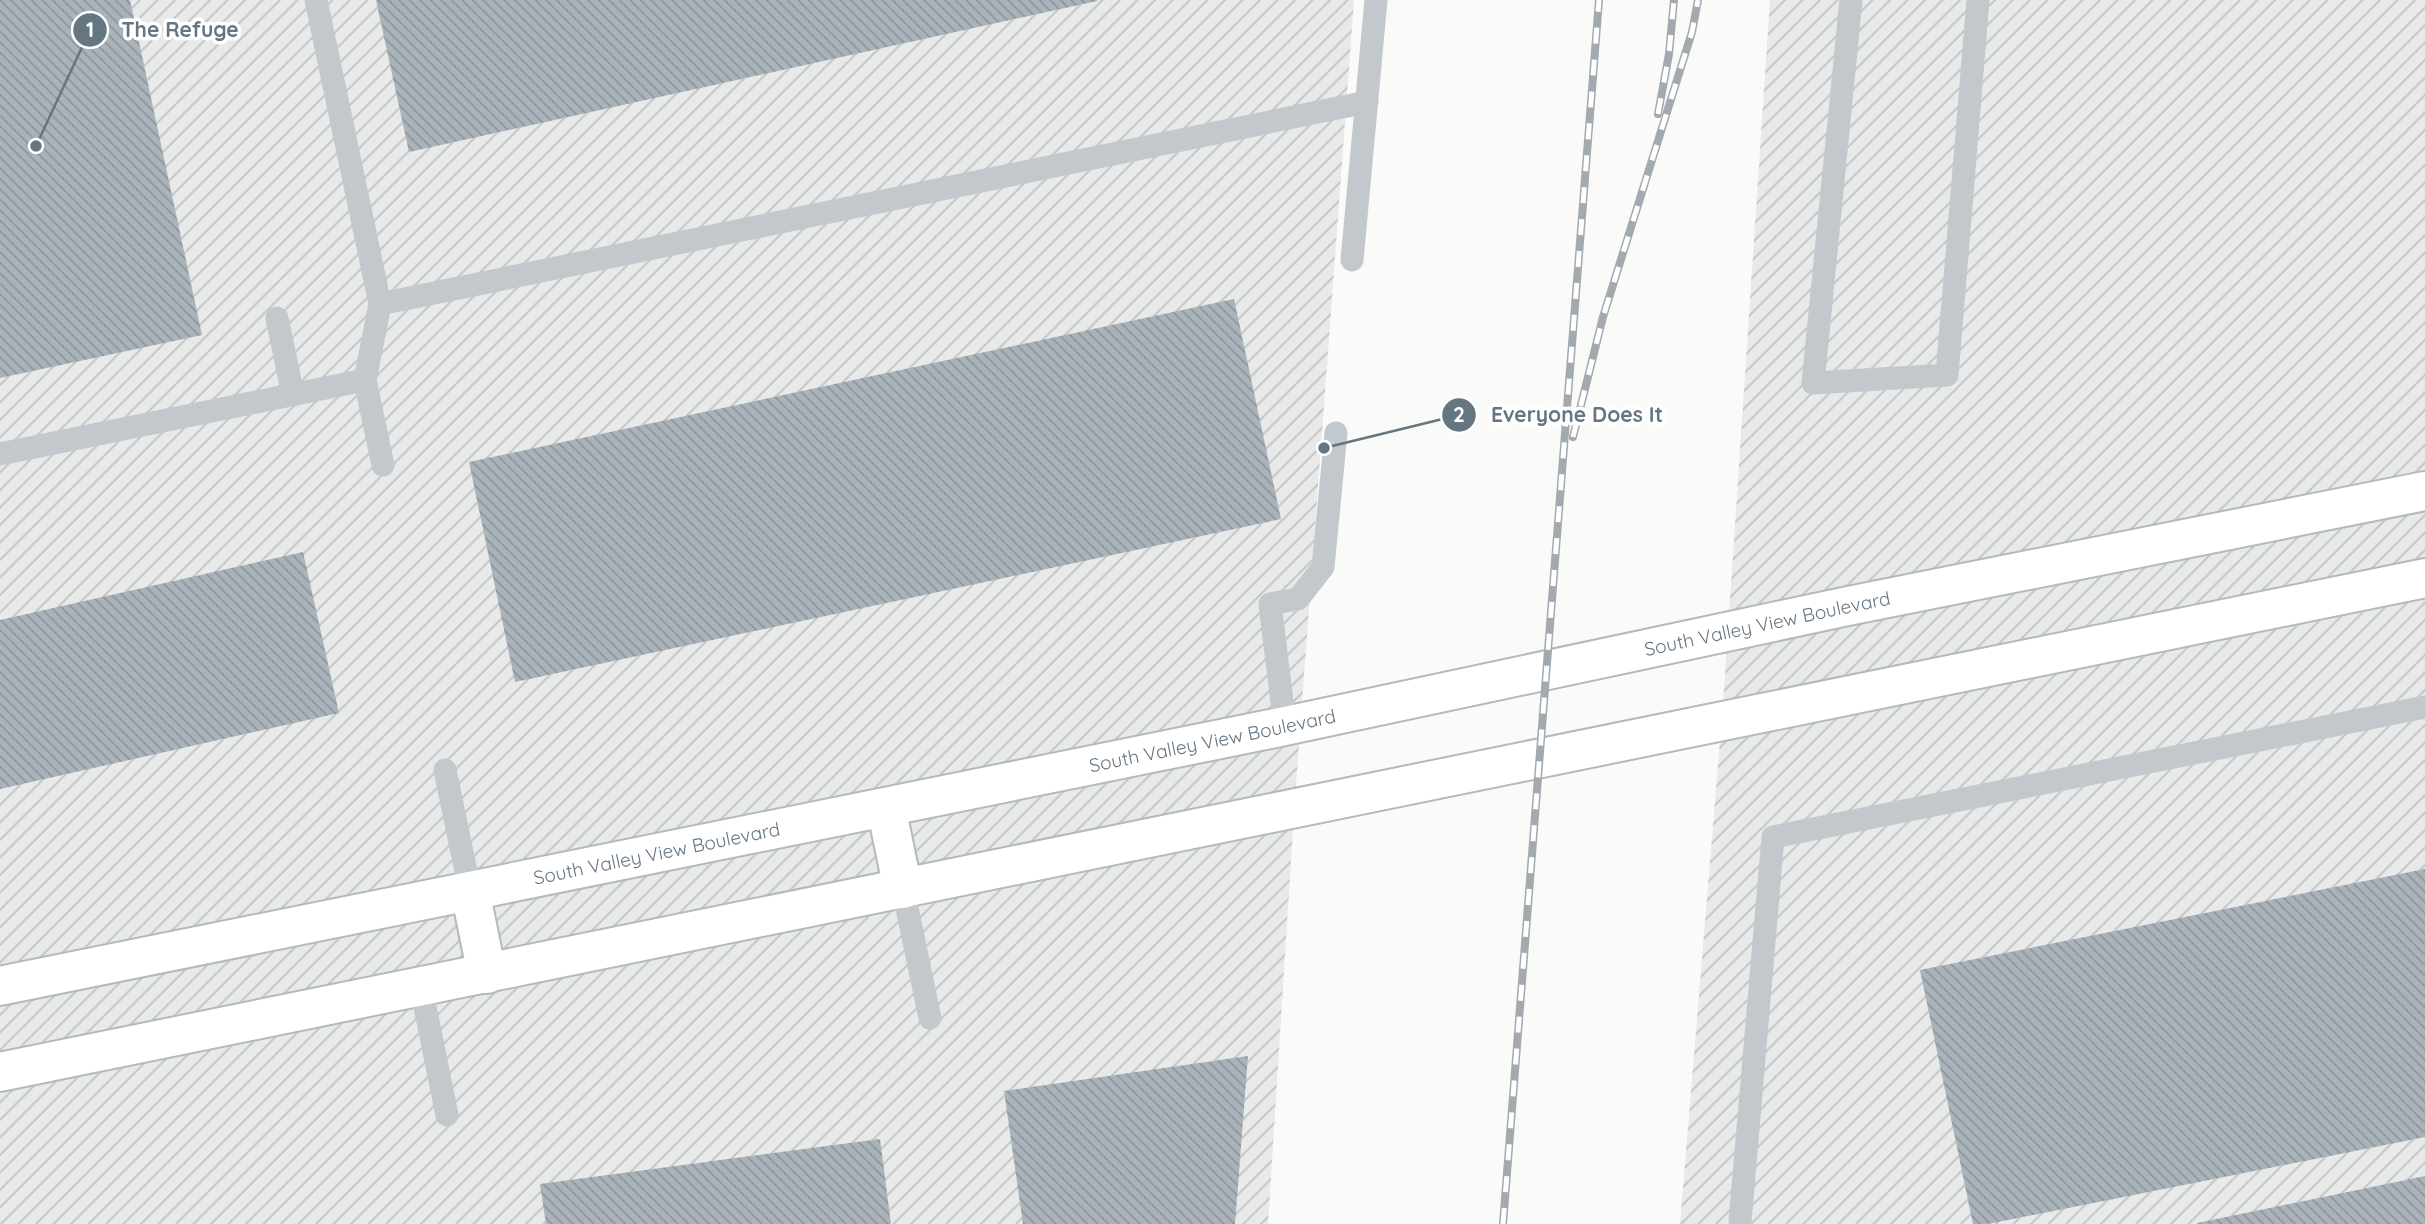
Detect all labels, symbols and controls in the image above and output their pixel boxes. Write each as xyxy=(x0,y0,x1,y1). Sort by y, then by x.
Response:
callout: The Refuge xyxy=(73,9,253,51)
text: 1 xyxy=(86,16,94,42)
text: The Refuge xyxy=(121,16,239,42)
callout: Everyone Does It xyxy=(1442,394,1677,436)
text: 2 xyxy=(1453,401,1465,427)
text: Everyone Does It xyxy=(1491,401,1663,427)
street label: South Valley View Boulevard xyxy=(1642,586,1892,661)
street label: South Valley View Boulevard xyxy=(1087,704,1338,777)
street label: South Valley View Boulevard xyxy=(531,816,782,890)

